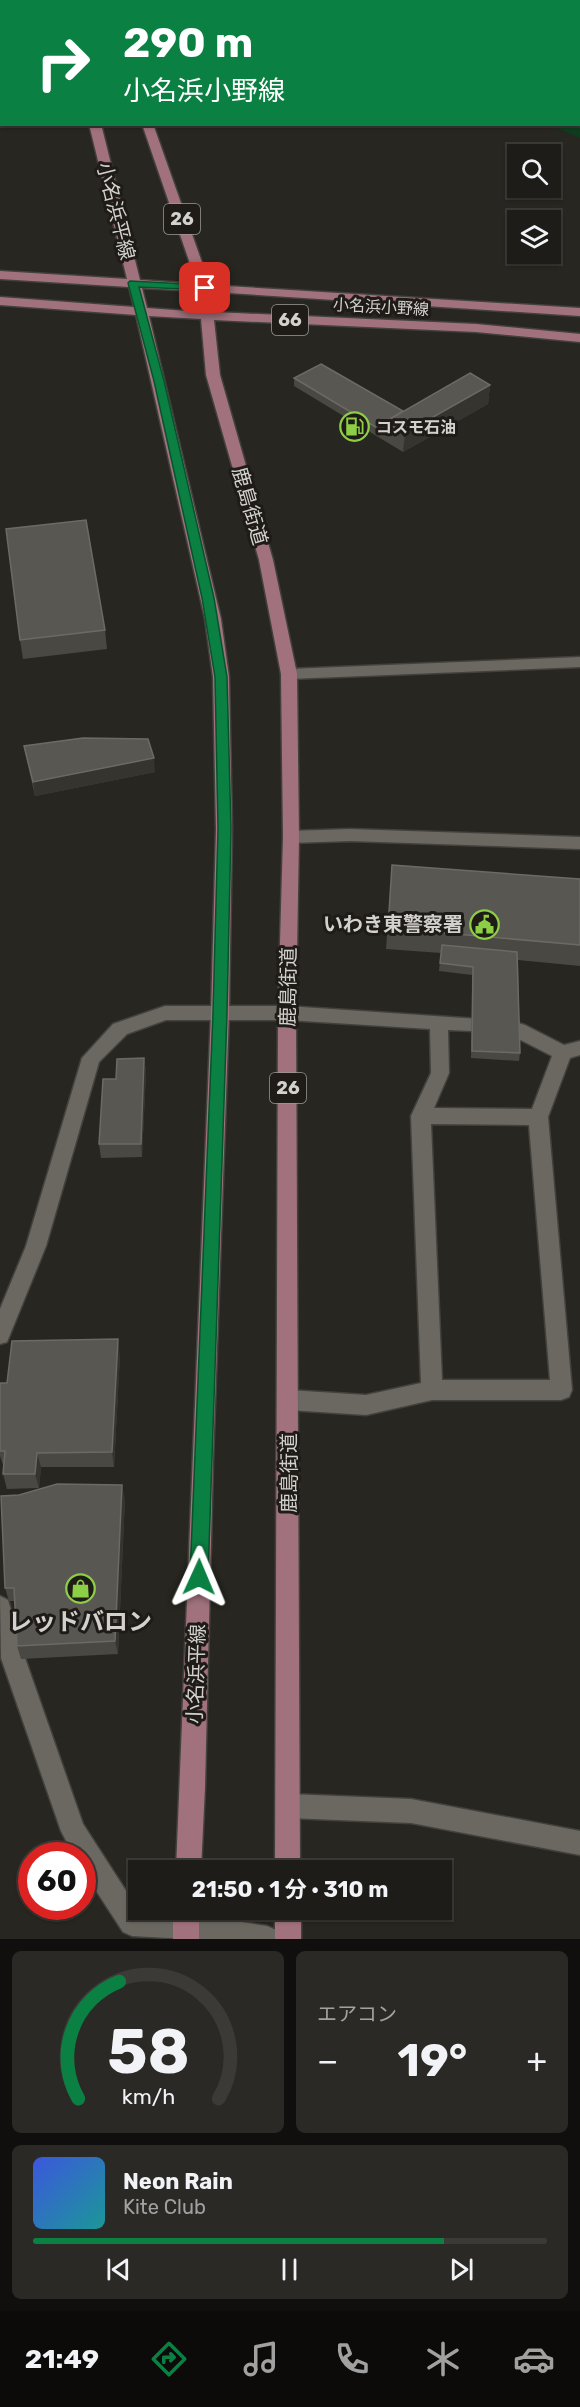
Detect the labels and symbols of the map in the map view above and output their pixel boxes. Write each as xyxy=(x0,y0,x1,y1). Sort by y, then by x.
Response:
street label: 小名浜平線 xyxy=(92,160,140,262)
road number: 26 xyxy=(164,204,200,234)
pin xyxy=(179,262,230,313)
street label: 小名浜小野線 xyxy=(333,295,429,319)
road number: 66 xyxy=(272,305,308,335)
fuel station icon: コスモ石油 xyxy=(339,411,371,443)
place label: コスモ石油 xyxy=(376,418,456,437)
street label: 鹿島街道 xyxy=(227,464,273,548)
public building icon: いわき東警察署 xyxy=(468,908,500,940)
place label: いわき東警察署 xyxy=(323,912,463,936)
street label: 鹿島街道 xyxy=(275,947,301,1027)
road number: 26 xyxy=(270,1073,306,1103)
street label: 鹿島街道 xyxy=(277,1433,301,1513)
position arrow xyxy=(167,1545,231,1609)
shop icon: レッドバロン xyxy=(64,1573,96,1605)
place label: レッドバロン xyxy=(8,1608,152,1636)
street label: 小名浜平線 xyxy=(182,1624,210,1724)
speed limit sign: 60 xyxy=(18,1842,96,1920)

